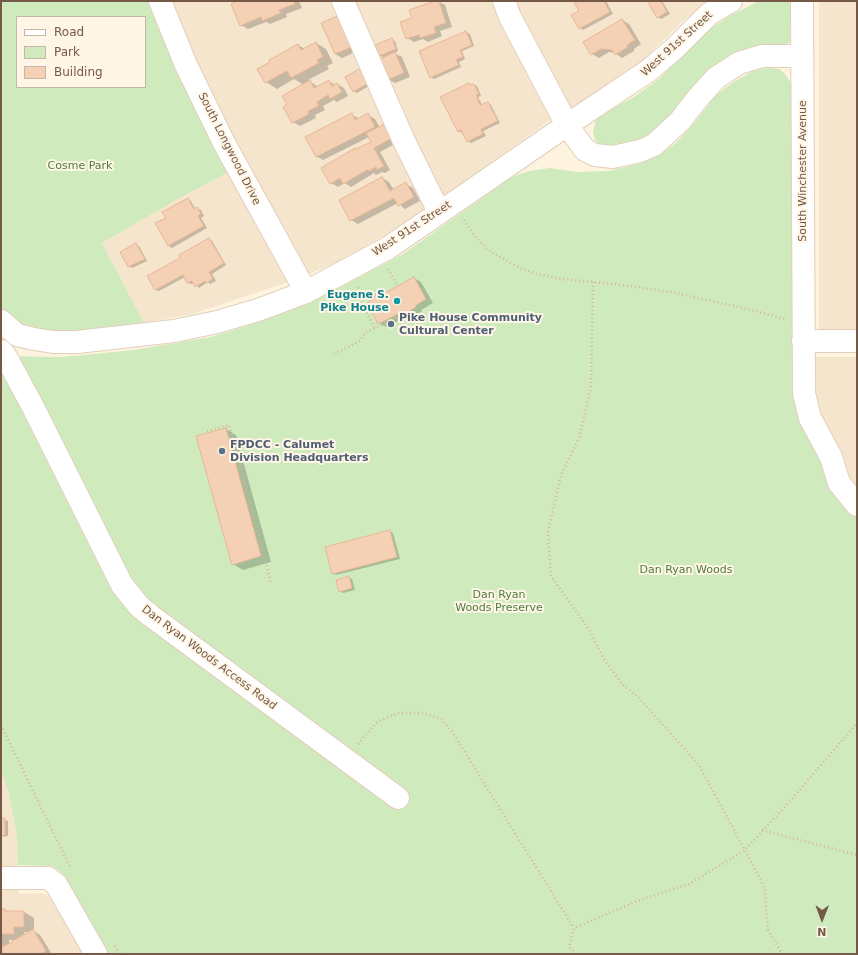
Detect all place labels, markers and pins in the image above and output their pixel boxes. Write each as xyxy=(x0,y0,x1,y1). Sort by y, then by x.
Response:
place label: Eugene S. Pike House xyxy=(320,288,389,314)
marker: Eugene S. Pike House xyxy=(392,296,402,306)
place label: Pike House Community Cultural Center xyxy=(399,311,542,337)
marker: Pike House Community Cultural Center xyxy=(386,319,396,329)
place label: FPDCC - Calumet Division Headquarters xyxy=(230,438,369,464)
marker: FPDCC - Calumet Division Headquarters xyxy=(217,446,227,456)

